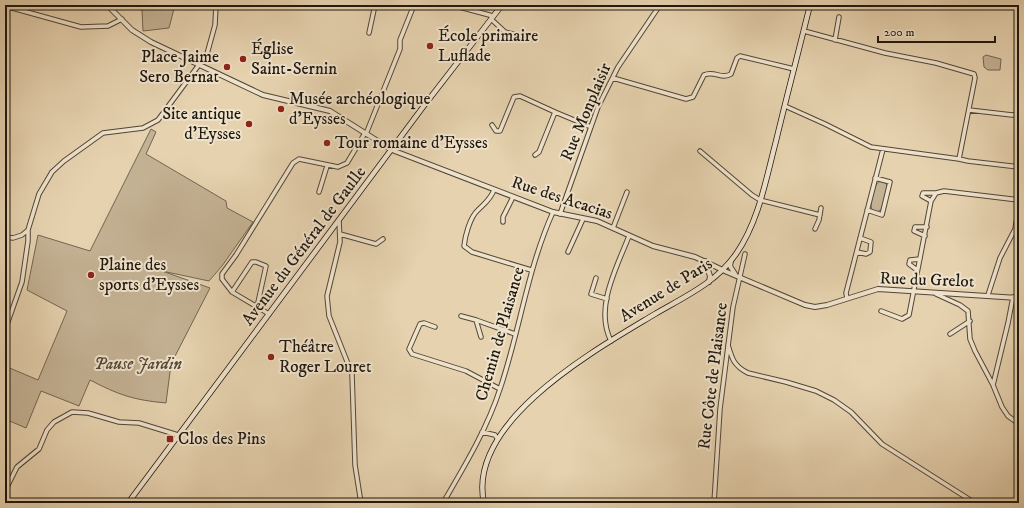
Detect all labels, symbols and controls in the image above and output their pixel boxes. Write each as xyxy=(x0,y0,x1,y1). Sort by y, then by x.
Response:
scale bar xyxy=(878,18,995,44)
place label: École primaire Luflade xyxy=(438,25,538,67)
text: 200 m xyxy=(884,25,914,40)
place label: Église Saint-Sernin xyxy=(251,38,337,80)
marker: École primaire Luflade xyxy=(425,41,435,51)
place label: Place Jaime Sero Bernat xyxy=(139,46,220,88)
marker: Église Saint-Sernin xyxy=(238,54,248,64)
street label: Rue Monplaisir xyxy=(556,59,617,164)
marker: Place Jaime Sero Bernat xyxy=(222,62,232,72)
place label: Musée archéologique d'Eysses xyxy=(289,88,430,130)
place label: Site antique d'Eysses xyxy=(162,103,241,145)
marker: Musée archéologique d'Eysses xyxy=(276,104,286,114)
marker: Site antique d'Eysses xyxy=(244,119,254,129)
place label: Tour romaine d'Eysses xyxy=(335,132,488,154)
marker: Tour romaine d'Eysses xyxy=(322,138,332,148)
street label: Avenue du Général de Gaulle xyxy=(237,162,371,330)
street label: Rue des Acacias xyxy=(509,171,616,225)
street label: Avenue de Paris xyxy=(616,253,717,327)
place label: Plaine des sports d'Eysses xyxy=(99,254,199,296)
street label: Chemin de Plaisance xyxy=(470,264,530,404)
street label: Rue du Grelot xyxy=(879,267,975,293)
marker: Plaine des sports d'Eysses xyxy=(86,270,96,280)
street label: Rue Côte de Plaisance xyxy=(693,301,733,451)
place label: Théâtre Roger Louret xyxy=(279,336,372,378)
marker: Théâtre Roger Louret xyxy=(266,352,276,362)
park label: Pause Jardin xyxy=(94,353,182,375)
place label: Clos des Pins xyxy=(178,428,266,450)
marker: Clos des Pins xyxy=(165,434,175,444)

